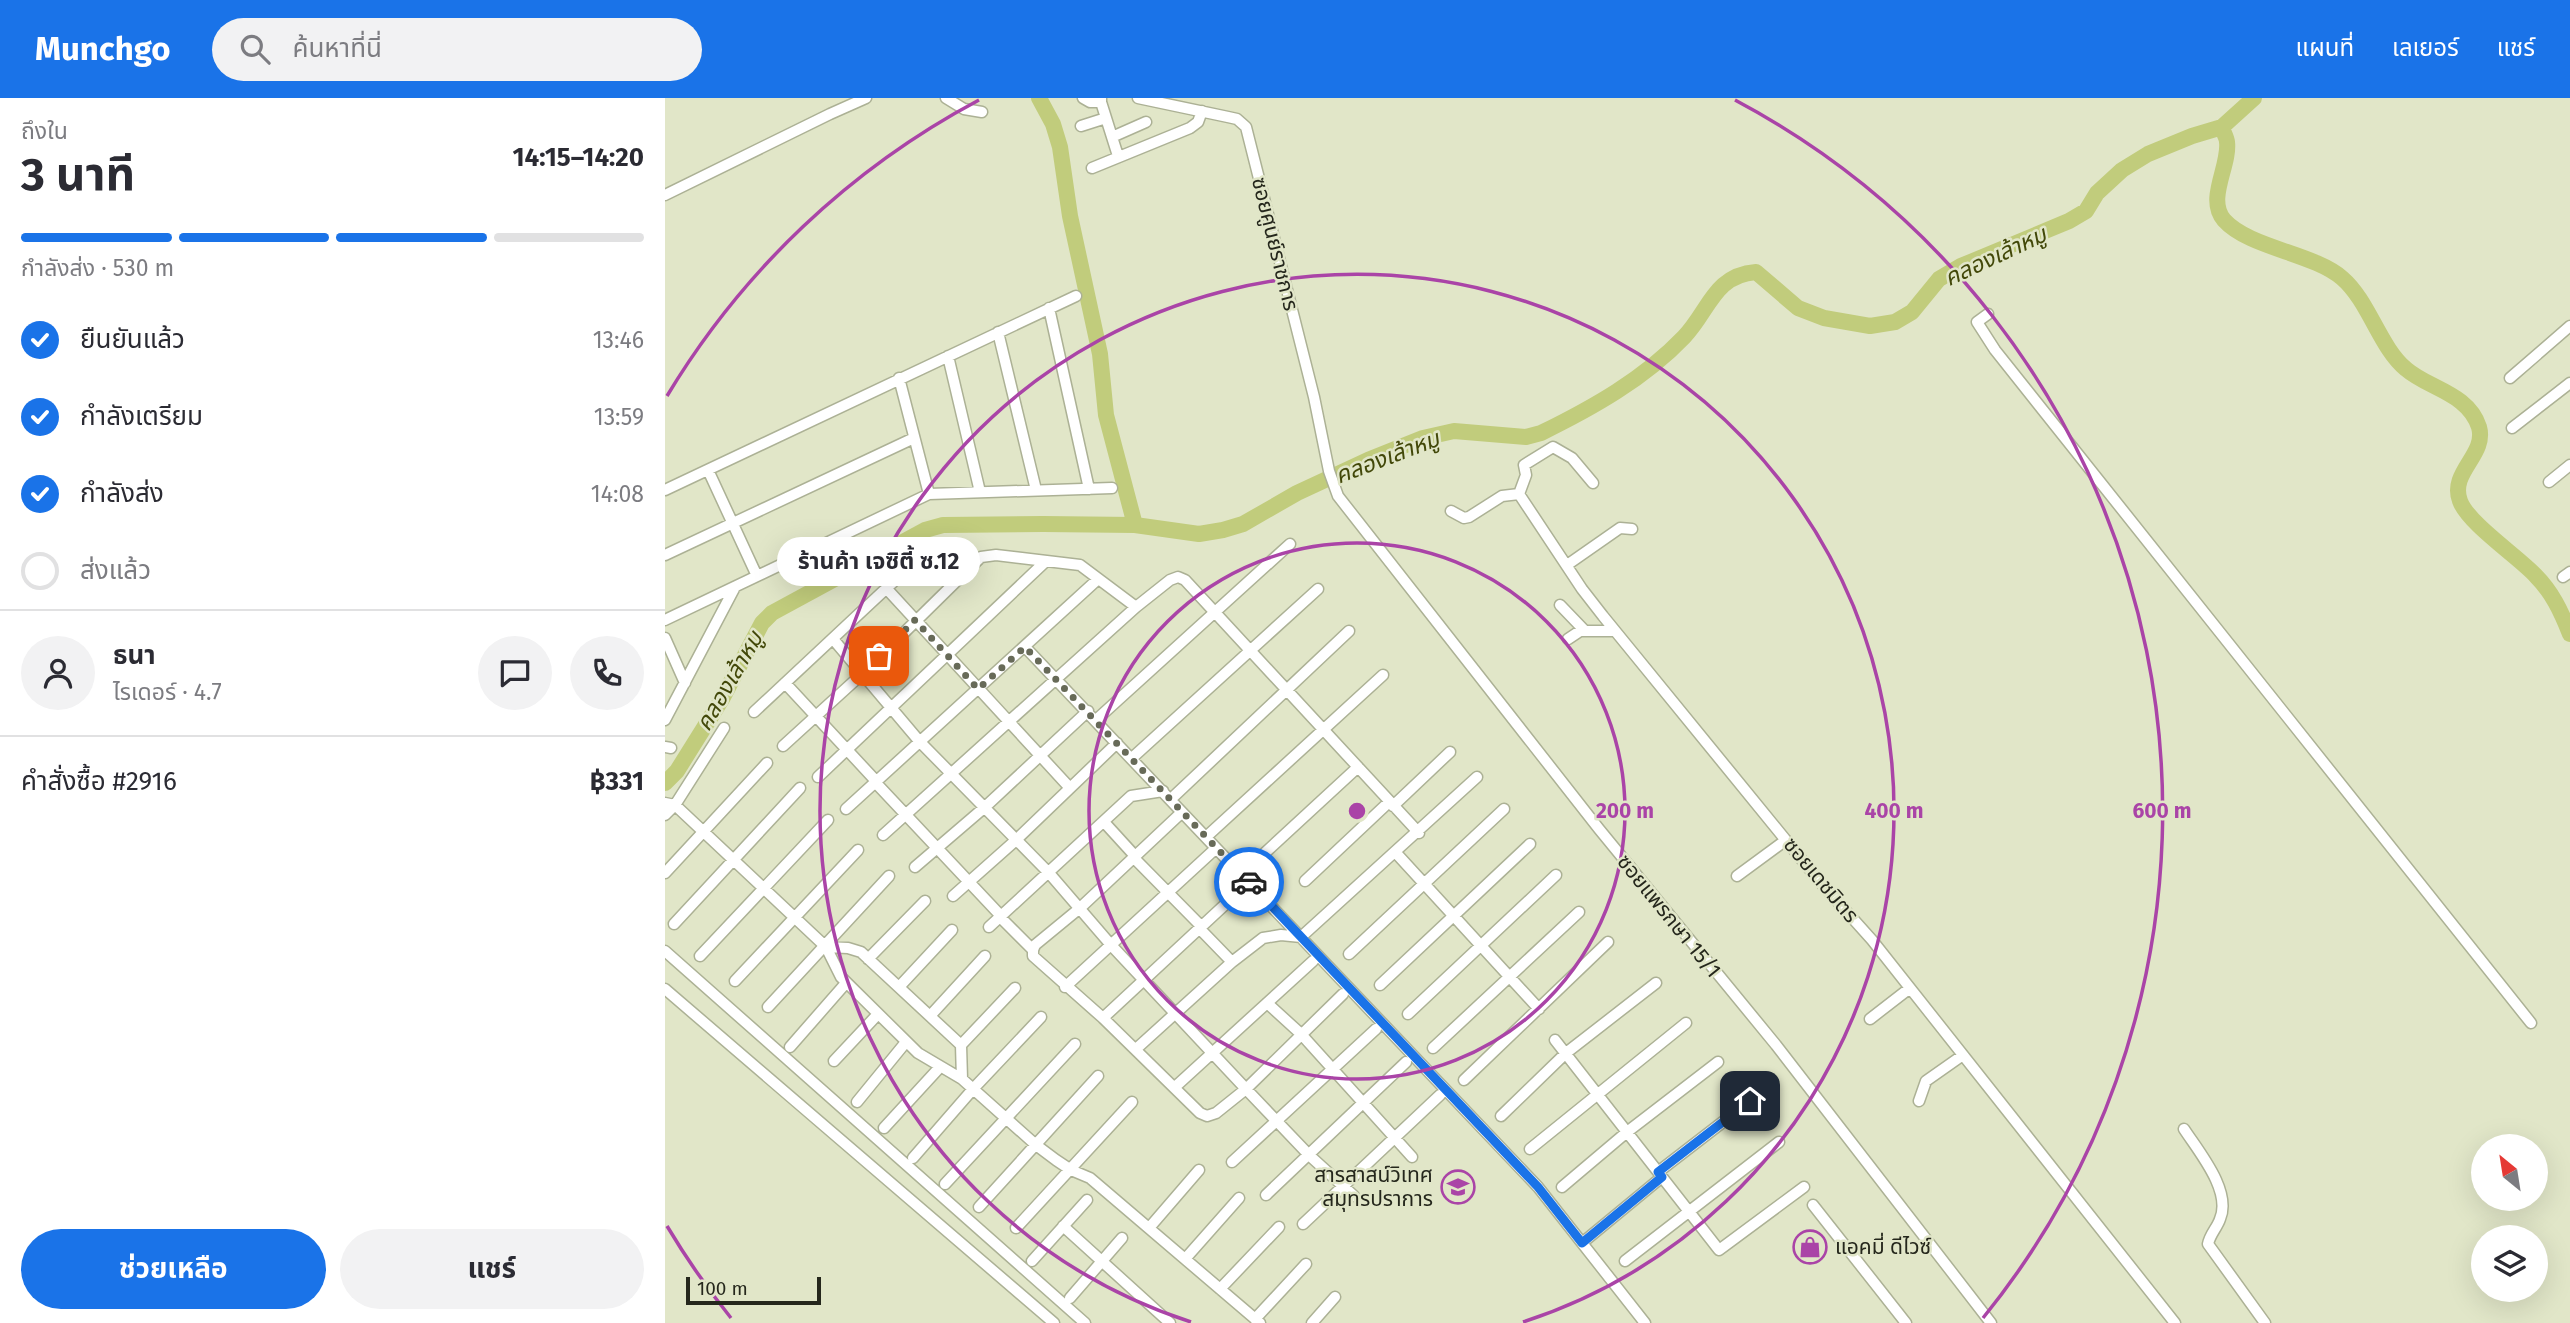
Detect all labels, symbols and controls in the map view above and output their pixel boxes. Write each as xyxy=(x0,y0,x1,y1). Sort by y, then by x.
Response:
search box xyxy=(212,18,702,81)
text: Munchgo xyxy=(35,29,170,69)
icon: search xyxy=(236,30,274,68)
text: ค้นหาที่นี่ xyxy=(292,33,382,64)
text: แผนที่ xyxy=(2296,34,2354,62)
text: เลเยอร์ xyxy=(2392,34,2459,62)
text: แชร์ xyxy=(2497,34,2535,62)
text: ถึงใน xyxy=(21,117,68,145)
text: 14:15–14:20 xyxy=(513,142,644,173)
text: 3 นาที xyxy=(21,147,135,202)
street label: ซอยศูนย์ราชการ xyxy=(1246,175,1304,313)
water label: คลองเล้าหมู xyxy=(1939,219,2053,293)
text: กำลังส่ง · 530 m xyxy=(21,254,174,282)
icon: check xyxy=(21,321,59,359)
text: ยืนยันแล้ว xyxy=(80,324,185,355)
text: 13:46 xyxy=(593,326,644,354)
icon: check xyxy=(21,398,59,436)
text: กำลังเตรียม xyxy=(80,401,203,432)
text: 13:59 xyxy=(594,403,644,431)
water label: คลองเล้าหมู xyxy=(1331,424,1445,491)
icon: check xyxy=(21,475,59,513)
text: กำลังส่ง xyxy=(80,478,164,509)
text: 14:08 xyxy=(591,480,644,508)
callout: ร้านค้า เจซิตี้ ซ.12 xyxy=(778,537,981,586)
text: ร้านค้า เจซิตี้ ซ.12 xyxy=(798,547,959,575)
text: ส่งแล้ว xyxy=(80,555,151,586)
water label: คลองเล้าหมู xyxy=(690,625,770,736)
pin xyxy=(849,626,909,686)
button: person xyxy=(21,636,95,710)
button: chat xyxy=(478,636,552,710)
button: phone xyxy=(570,636,644,710)
icon: bag xyxy=(860,637,898,675)
text: ธนา xyxy=(113,640,156,671)
text: ไรเดอร์ · 4.7 xyxy=(113,678,222,706)
text: คำสั่งซื้อ #2916 xyxy=(21,766,177,797)
text: ฿331 xyxy=(590,766,644,797)
text: 200 m xyxy=(1596,798,1654,824)
text: 400 m xyxy=(1864,798,1924,824)
text: 600 m xyxy=(2132,798,2192,824)
centre of rings xyxy=(1345,799,1369,823)
street label: ซอยเดชมิตร xyxy=(1778,832,1864,928)
courier xyxy=(1214,847,1284,917)
street label: ซอยแพรกษา 15/1 xyxy=(1611,849,1727,983)
icon: car xyxy=(1230,863,1268,901)
pin xyxy=(1720,1071,1780,1131)
icon: home xyxy=(1731,1082,1769,1120)
north arrow xyxy=(2471,1134,2548,1211)
map controls xyxy=(2471,1134,2548,1302)
place label: สารสาสน์วิเทศ สมุทรปราการ xyxy=(1314,1162,1433,1212)
school or university icon: สารสาสน์วิเทศ สมุทรปราการ xyxy=(1439,1168,1477,1206)
button: layers xyxy=(2471,1225,2548,1302)
shop icon: แอคมี่ ดีไวซ์ xyxy=(1791,1228,1829,1266)
button: ช่วยเหลือ xyxy=(21,1229,326,1309)
button: แชร์ xyxy=(340,1229,644,1309)
place label: แอคมี่ ดีไวซ์ xyxy=(1835,1232,1932,1260)
scale bar xyxy=(686,1274,821,1306)
text: 100 m xyxy=(697,1277,748,1300)

